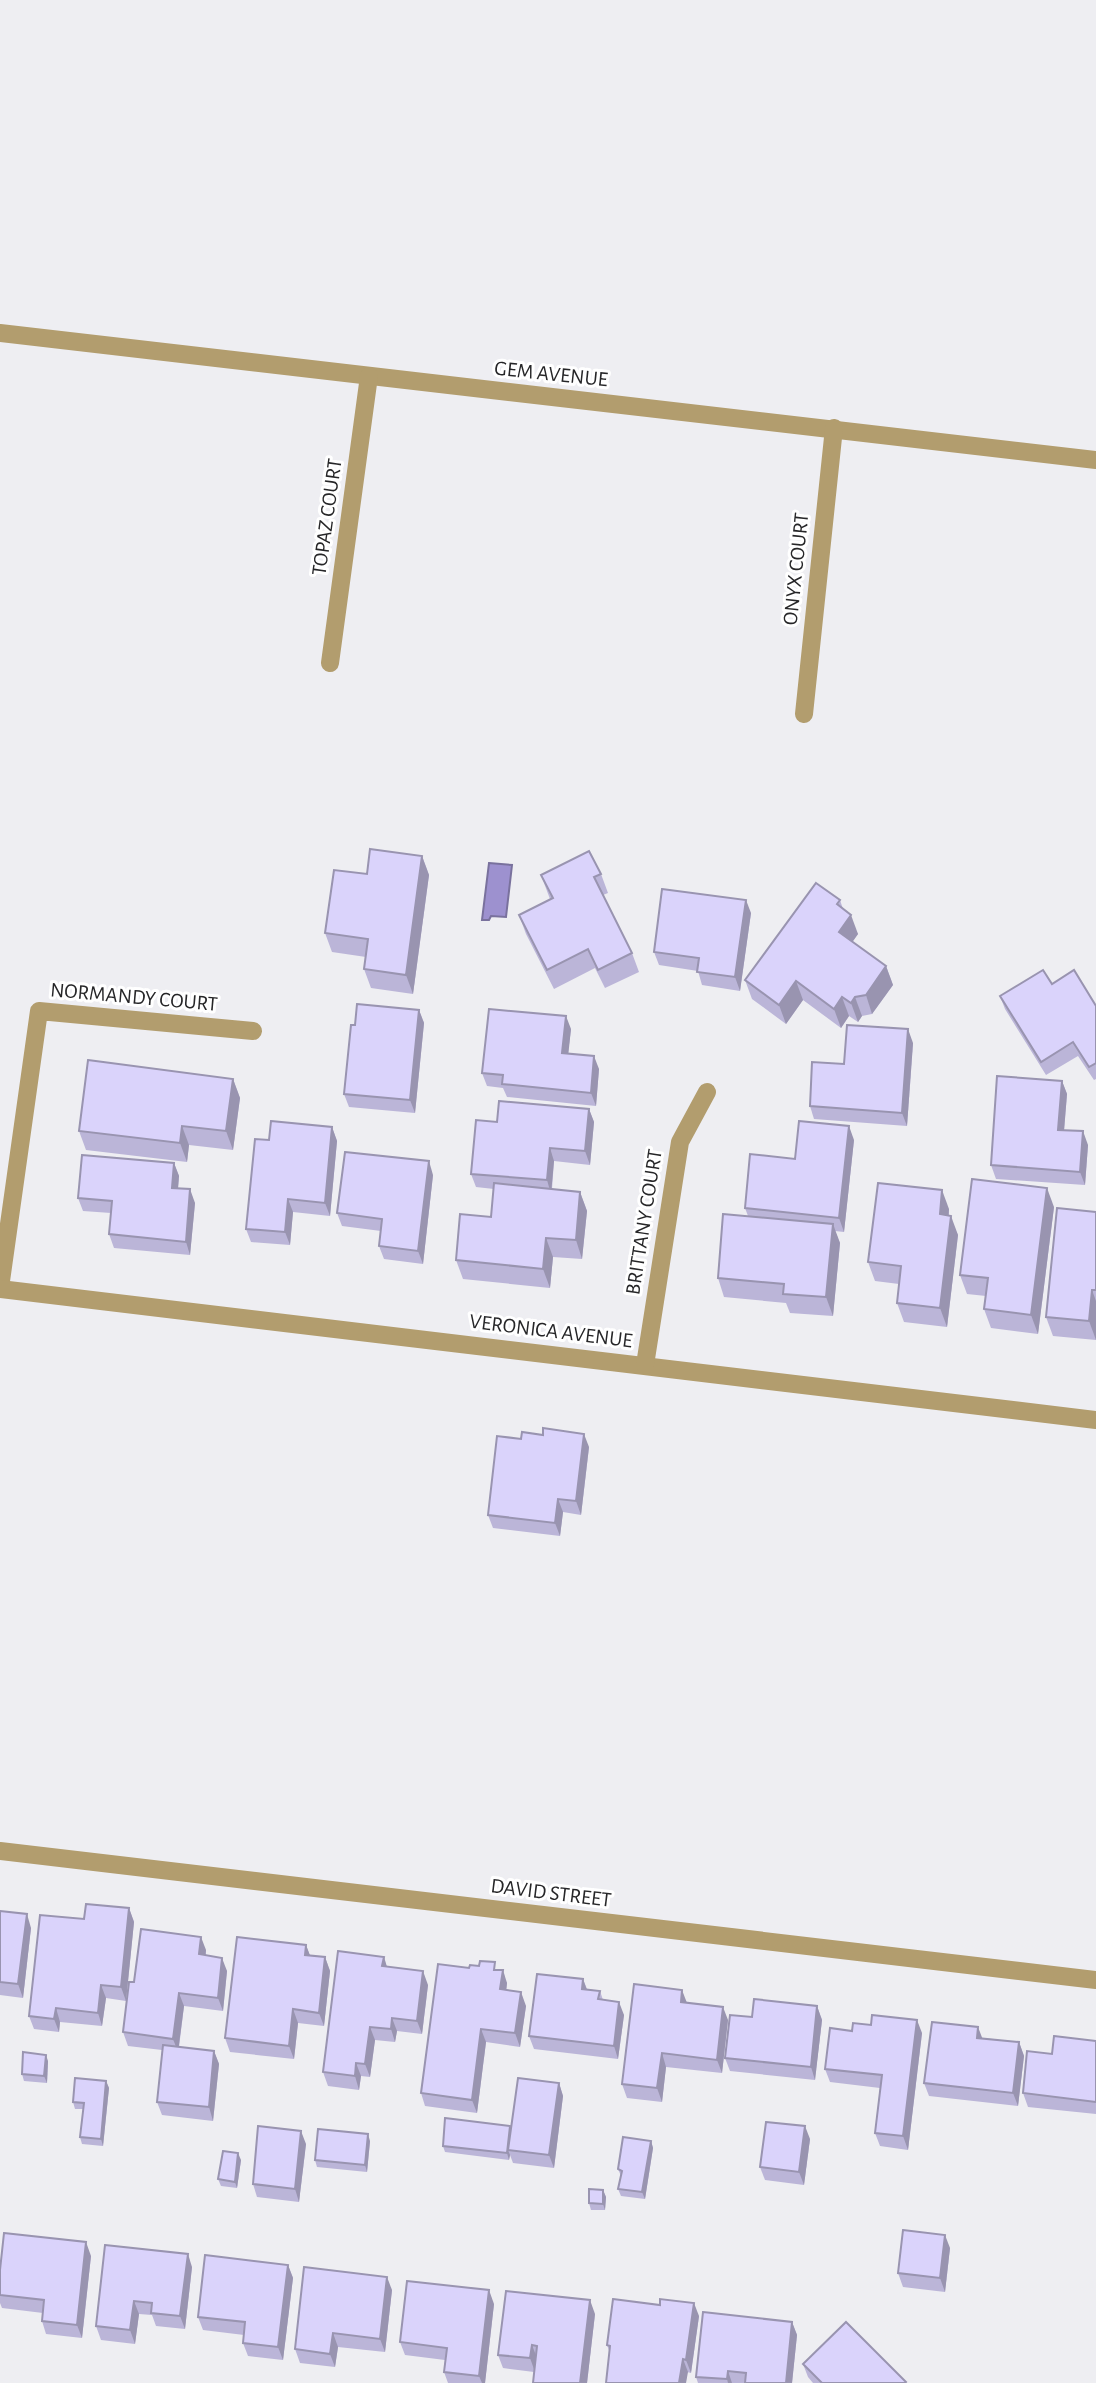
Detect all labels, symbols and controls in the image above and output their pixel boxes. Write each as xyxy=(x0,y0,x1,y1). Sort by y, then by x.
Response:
street label: GEM AVENUE xyxy=(493,358,609,390)
street label: TOPAZ COURT xyxy=(308,457,346,577)
street label: ONYX COURT xyxy=(780,512,812,626)
street label: NORMANDY COURT xyxy=(49,979,219,1015)
street label: BRITTANY COURT xyxy=(622,1148,666,1296)
street label: VERONICA AVENUE xyxy=(468,1311,634,1351)
street label: DAVID STREET xyxy=(489,1875,613,1911)

